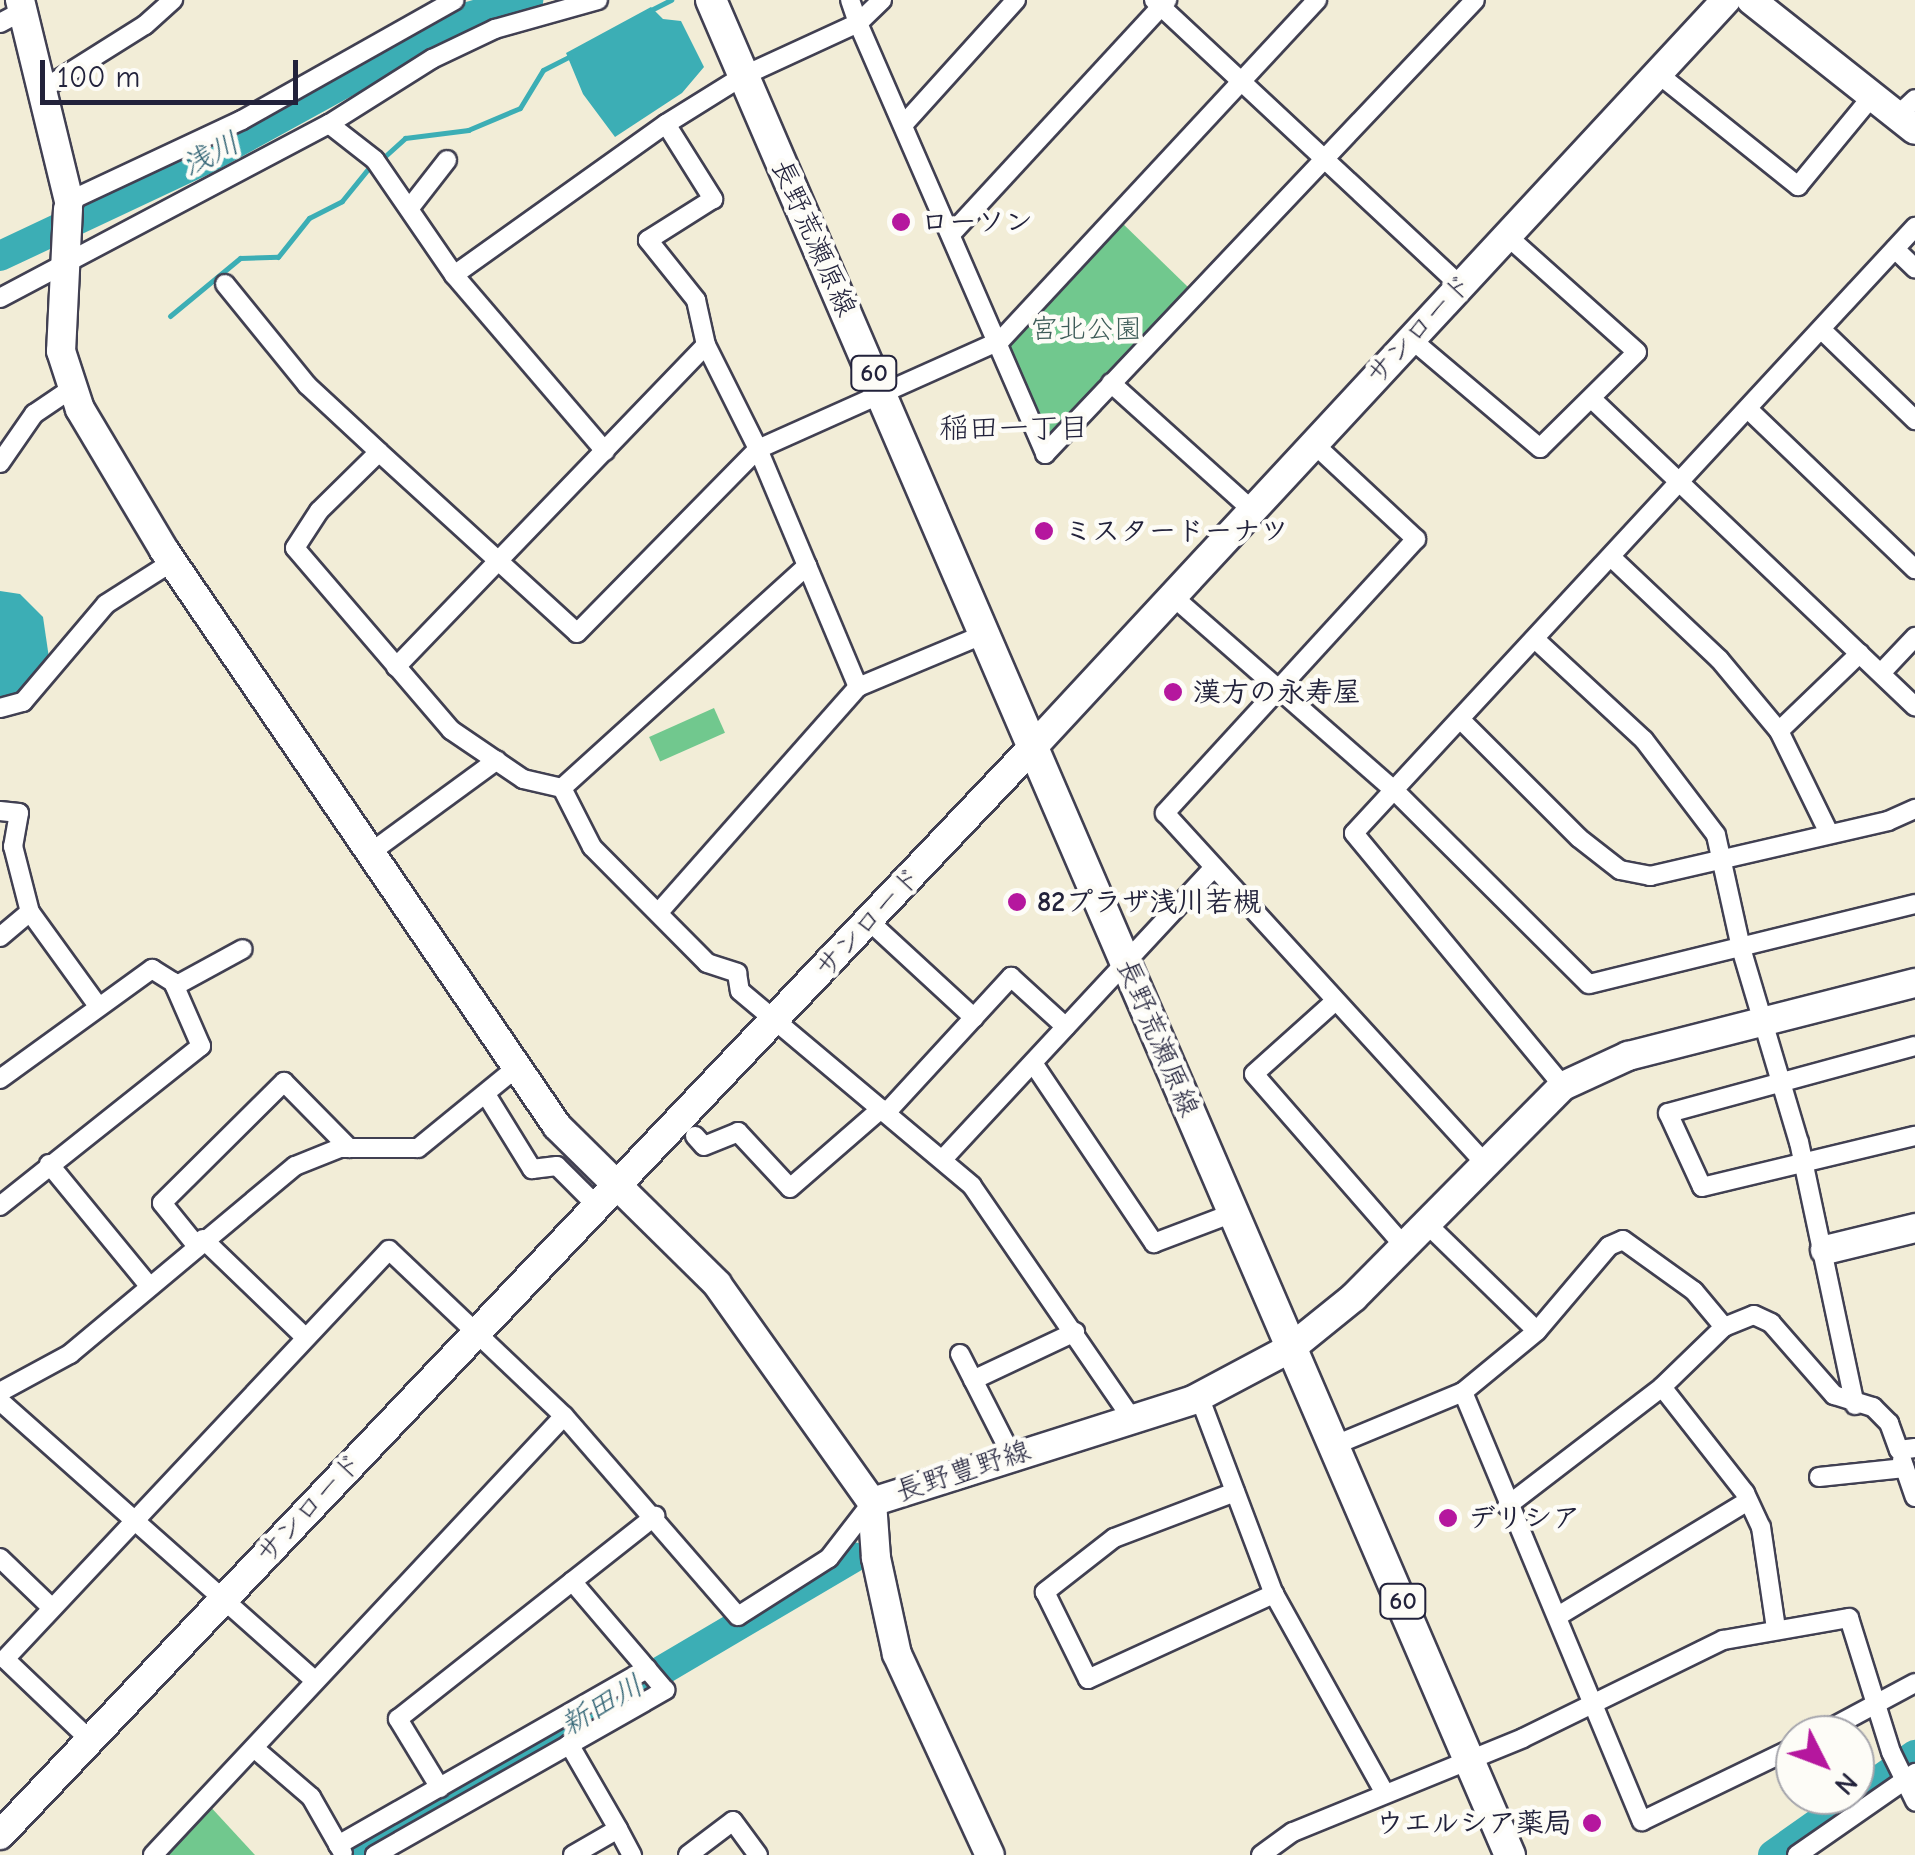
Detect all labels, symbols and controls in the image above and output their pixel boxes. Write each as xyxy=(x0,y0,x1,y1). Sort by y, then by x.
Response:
scale bar xyxy=(45,40,302,102)
text: 100 m xyxy=(57,60,140,95)
water label: 浅川 xyxy=(176,125,246,185)
street label: 長野荒瀬原線 xyxy=(764,154,864,322)
place label: ローソン xyxy=(921,205,1033,239)
marker: ローソン xyxy=(890,211,912,233)
street label: サンロード xyxy=(1359,266,1479,392)
park label: 宮北公園 xyxy=(1030,312,1142,346)
road number: 60 xyxy=(849,353,899,393)
district label: 稲田一丁目 xyxy=(939,411,1089,447)
place label: ミスタードーナツ xyxy=(1064,514,1288,548)
marker: ミスタードーナツ xyxy=(1033,520,1055,542)
place label: 漢方の永寿屋 xyxy=(1193,675,1361,709)
marker: 漢方の永寿屋 xyxy=(1162,681,1184,703)
street label: サンロード xyxy=(808,859,928,985)
place label: 82プラザ浅川若槻 xyxy=(1037,885,1261,919)
marker: 82プラザ浅川若槻 xyxy=(1006,891,1028,913)
street label: 長野荒瀬原線 xyxy=(1110,954,1206,1122)
street label: 長野豊野線 xyxy=(891,1433,1035,1509)
street label: サンロード xyxy=(249,1445,369,1571)
place label: デリシア xyxy=(1468,1501,1580,1535)
marker: デリシア xyxy=(1437,1507,1459,1529)
road number: 60 xyxy=(1378,1581,1428,1621)
water label: 新田川 xyxy=(554,1668,650,1744)
north arrow xyxy=(1775,1715,1875,1815)
text: N xyxy=(1828,1766,1864,1801)
place label: ウエルシア薬局 xyxy=(1376,1806,1572,1840)
marker: ウエルシア薬局 xyxy=(1581,1812,1603,1834)

